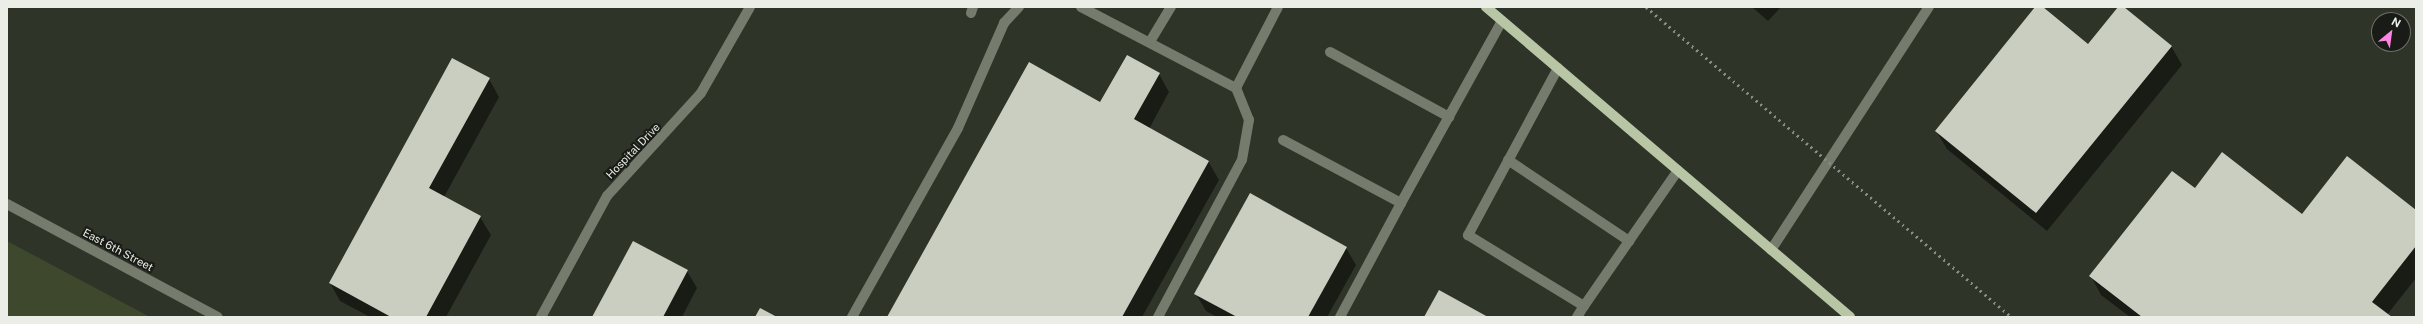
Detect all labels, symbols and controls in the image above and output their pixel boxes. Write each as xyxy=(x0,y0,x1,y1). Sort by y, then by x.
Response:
north arrow xyxy=(2371,12,2411,52)
text: N xyxy=(2390,15,2403,30)
street label: Hospital Drive xyxy=(603,121,663,181)
street label: East 6th Street xyxy=(81,226,155,274)

